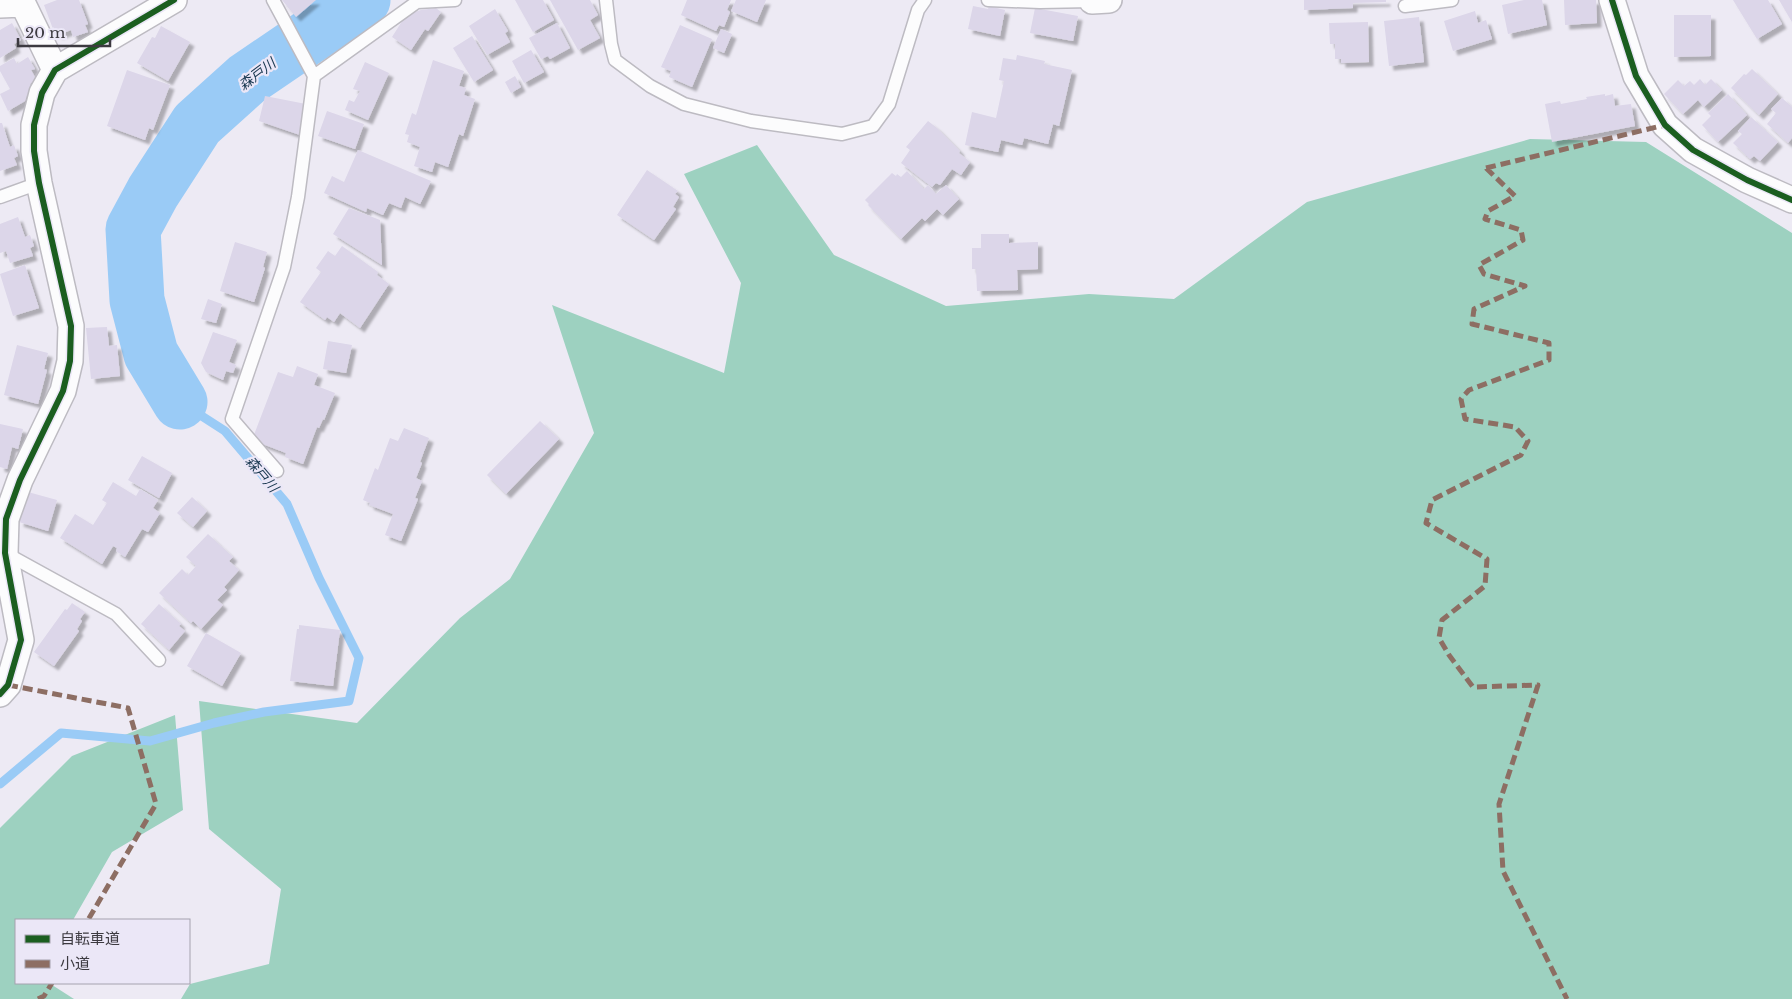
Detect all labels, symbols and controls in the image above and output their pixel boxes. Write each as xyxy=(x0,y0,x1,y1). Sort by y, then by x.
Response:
scale bar xyxy=(18,15,110,47)
text: 20 m xyxy=(25,23,65,42)
water label: 森戸川 xyxy=(235,53,281,94)
water label: 森戸川 xyxy=(242,452,284,497)
legend xyxy=(15,919,190,984)
text: 自転車道 xyxy=(60,929,120,948)
text: 小道 xyxy=(60,954,90,973)

